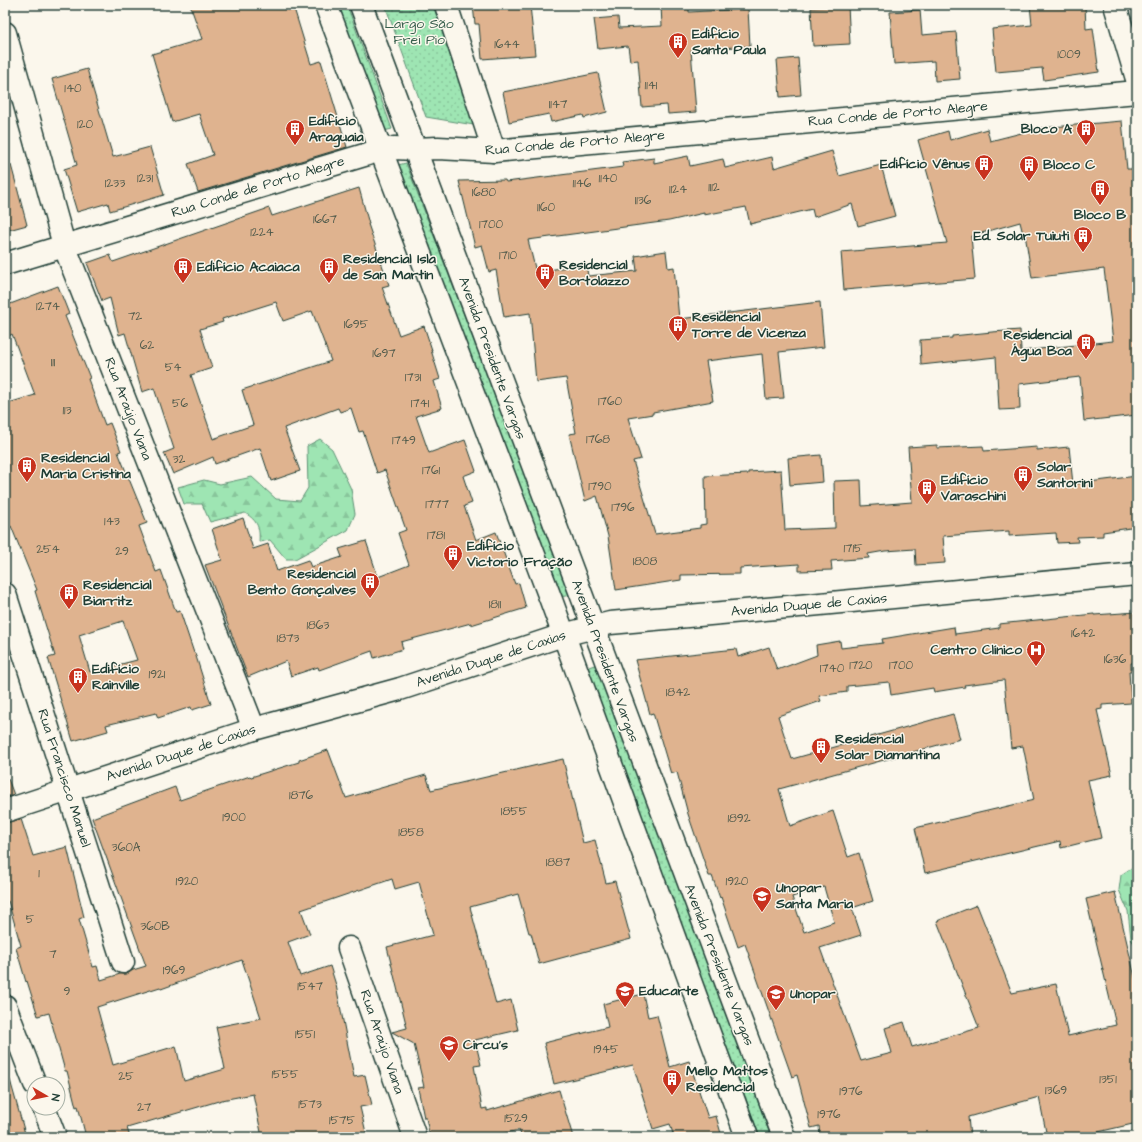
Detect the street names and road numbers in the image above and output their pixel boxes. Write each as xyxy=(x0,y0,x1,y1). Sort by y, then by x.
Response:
street label: Rua Conde de Porto Alegre xyxy=(807,96,989,132)
street label: Rua Conde de Porto Alegre xyxy=(484,125,666,161)
street label: Rua Conde de Porto Alegre xyxy=(169,151,348,223)
street label: Avenida Presidente Vargas xyxy=(453,274,531,442)
street label: Rua Araújo Viana xyxy=(99,355,157,463)
street label: Avenida Presidente Vargas xyxy=(566,577,644,745)
street label: Avenida Duque de Caxias xyxy=(730,588,888,622)
street label: Avenida Duque de Caxias xyxy=(413,625,569,693)
street label: Rua Francisco Manuel xyxy=(32,706,96,850)
street label: Avenida Duque de Caxias xyxy=(103,719,259,787)
street label: Avenida Presidente Vargas xyxy=(679,881,759,1049)
street label: Rua Araújo Viana xyxy=(355,987,409,1097)

